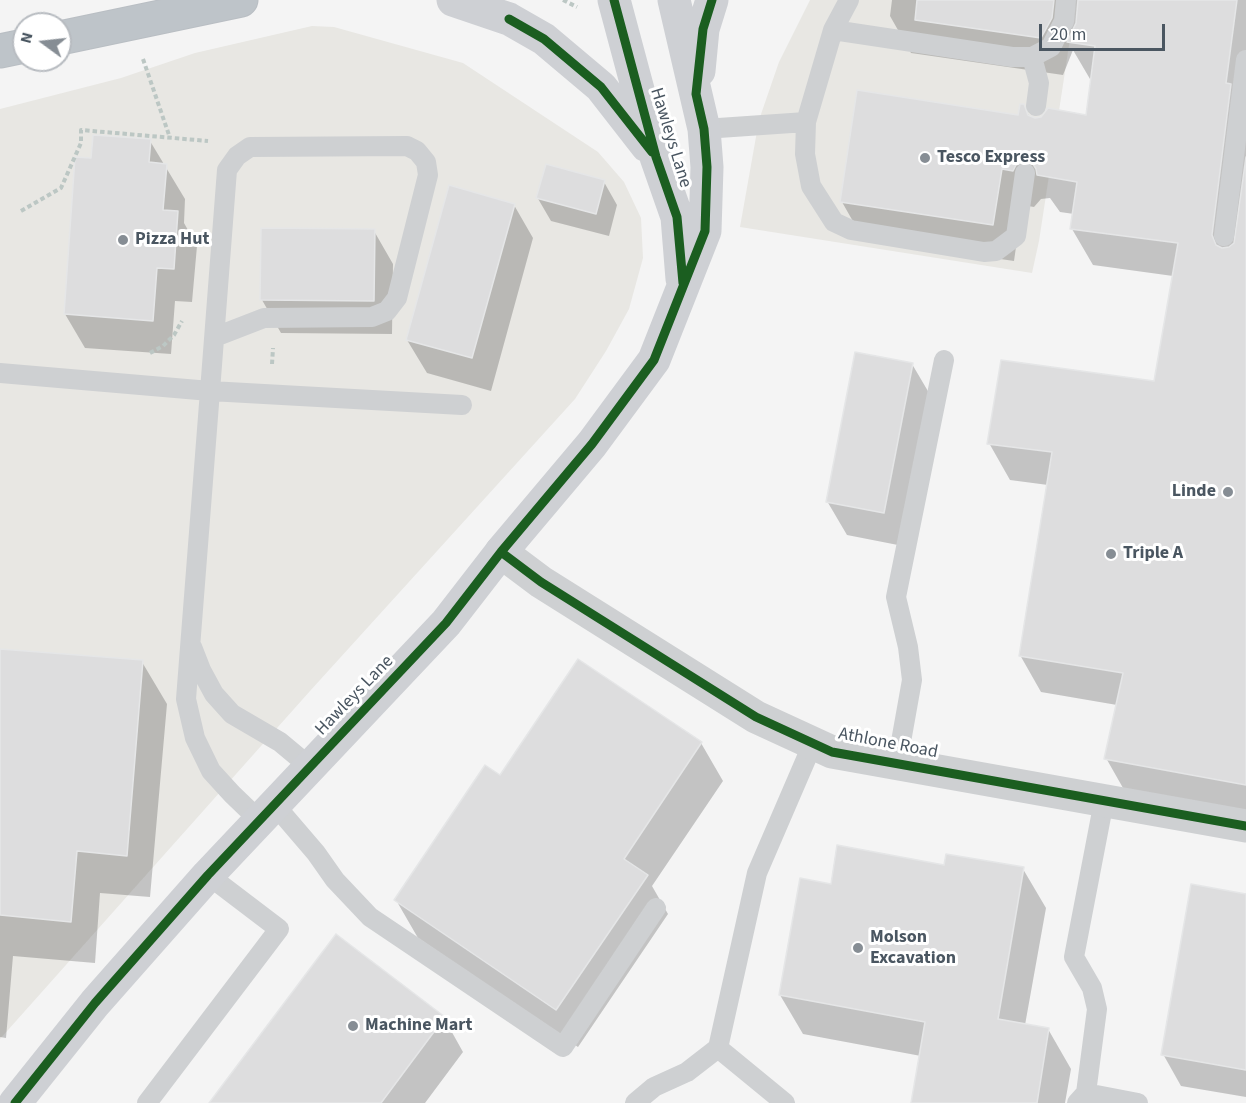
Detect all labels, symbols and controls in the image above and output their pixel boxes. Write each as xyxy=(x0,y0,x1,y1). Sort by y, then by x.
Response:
north arrow xyxy=(12,12,72,72)
scale bar xyxy=(1042,12,1168,50)
text: 20 m xyxy=(1050,22,1086,47)
text: N xyxy=(15,30,39,46)
street label: Hawleys Lane xyxy=(645,85,695,191)
place label: Tesco Express xyxy=(937,147,1045,169)
marker: Tesco Express xyxy=(918,151,932,165)
place label: Pizza Hut xyxy=(135,229,209,251)
marker: Pizza Hut xyxy=(116,233,130,247)
place label: Linde xyxy=(1172,481,1216,503)
marker: Linde xyxy=(1221,485,1235,499)
place label: Triple A xyxy=(1123,543,1183,565)
marker: Triple A xyxy=(1104,547,1118,561)
street label: Hawleys Lane xyxy=(311,651,399,741)
street label: Athlone Road xyxy=(836,724,940,764)
place label: Molson Excavation xyxy=(870,927,956,970)
marker: Molson Excavation xyxy=(851,941,865,955)
place label: Machine Mart xyxy=(365,1015,472,1037)
marker: Machine Mart xyxy=(346,1019,360,1033)

